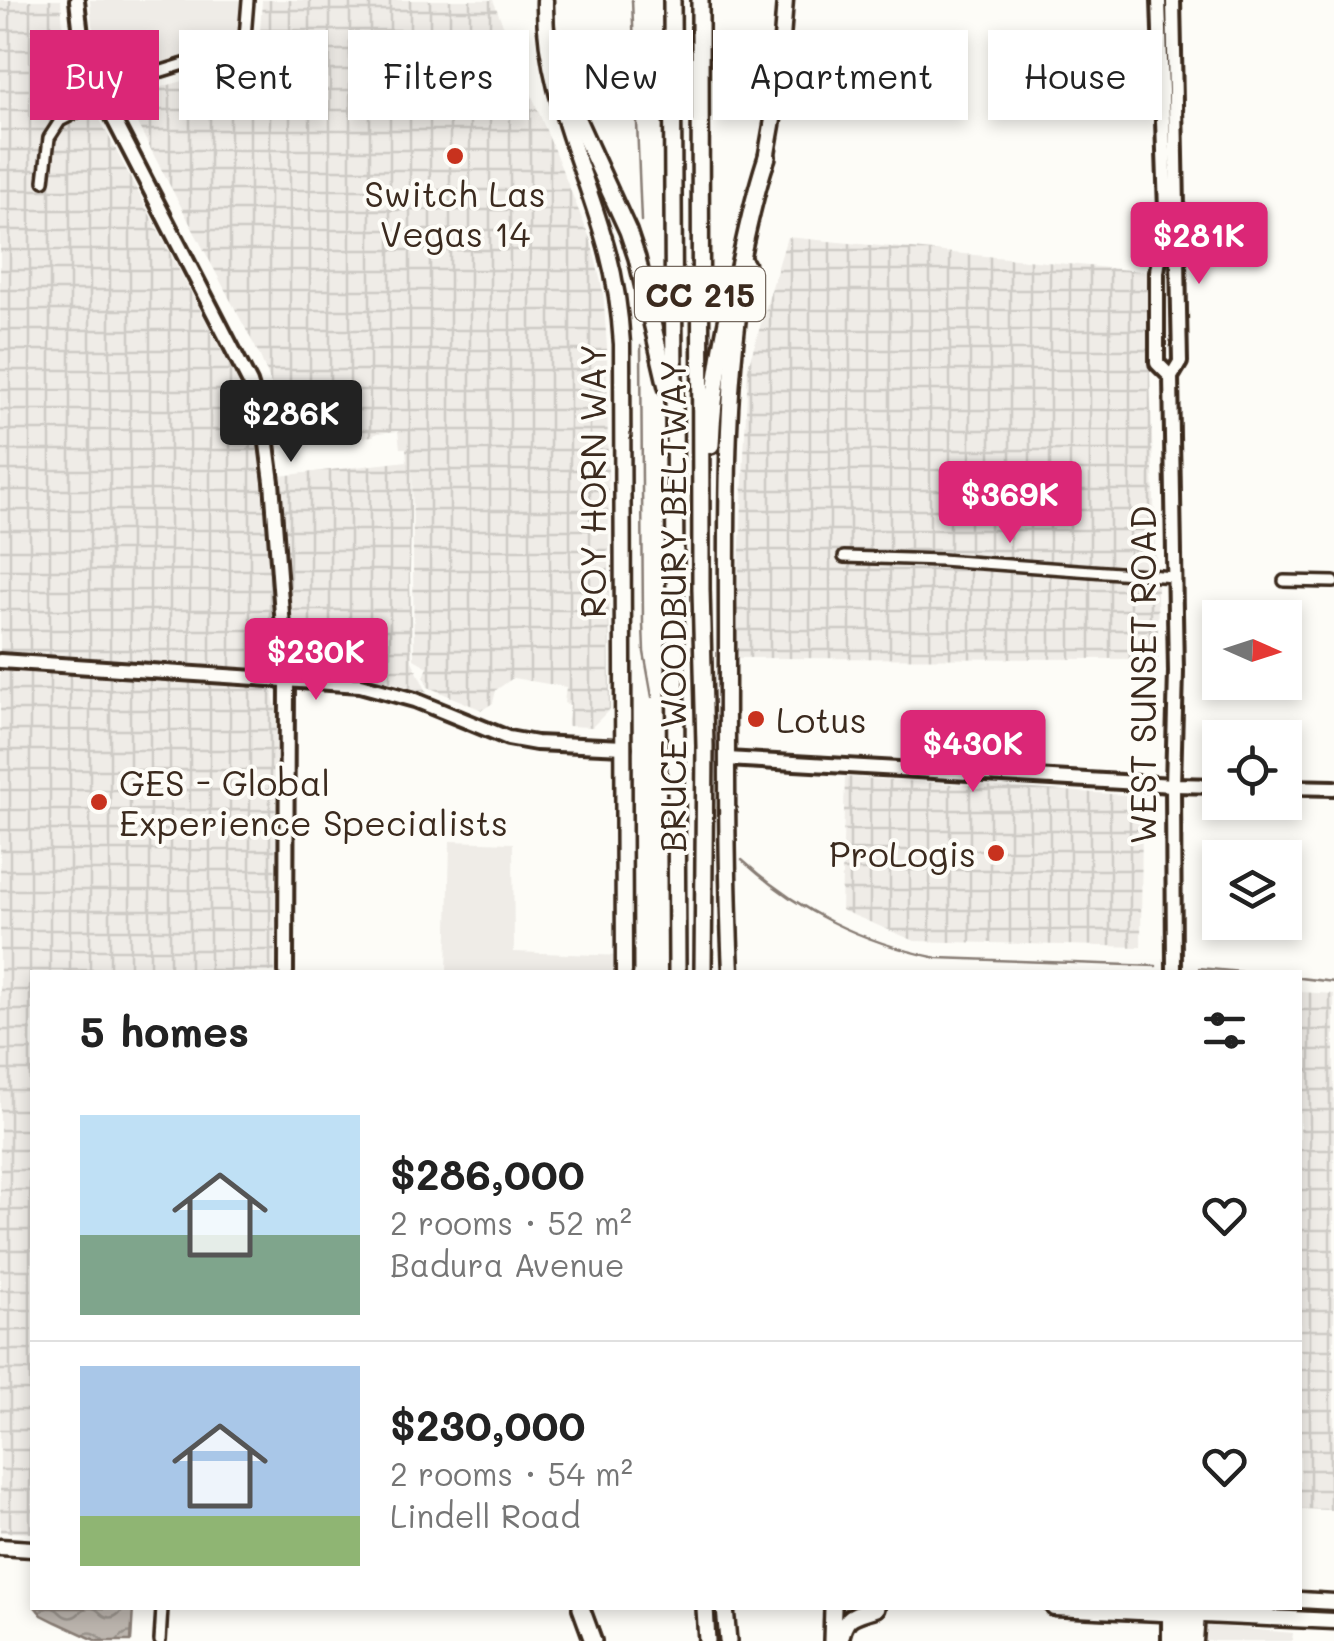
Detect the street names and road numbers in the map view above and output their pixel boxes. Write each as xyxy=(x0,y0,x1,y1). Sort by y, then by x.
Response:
road number: CC 215 xyxy=(635,267,765,321)
street label: ROY HORN WAY xyxy=(569,344,615,618)
street label: BRUCE WOODBURY BELTWAY xyxy=(649,359,695,853)
street label: WEST SUNSET ROAD xyxy=(1119,506,1165,844)

